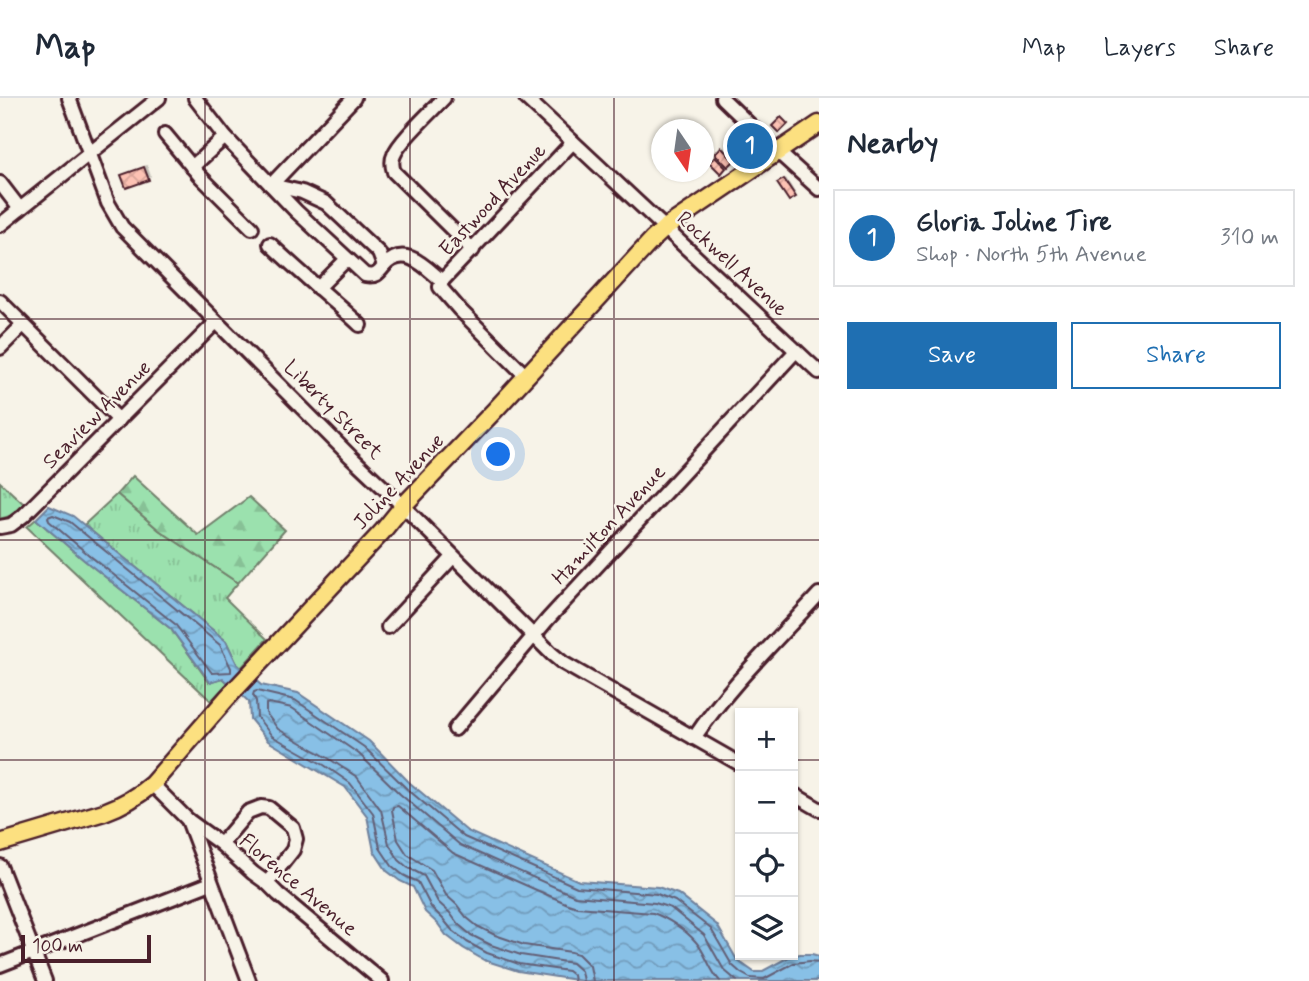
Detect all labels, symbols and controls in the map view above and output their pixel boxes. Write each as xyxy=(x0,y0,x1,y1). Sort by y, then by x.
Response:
text: Map xyxy=(35,26,95,70)
text: Map xyxy=(1022,33,1066,64)
text: Layers xyxy=(1104,33,1176,64)
text: Share xyxy=(1214,33,1274,64)
north arrow xyxy=(651,119,714,182)
pin: 1 xyxy=(727,120,773,172)
text: Nearby xyxy=(847,124,938,163)
street label: Eastwood Avenue xyxy=(433,137,553,263)
street label: Rockwell Avenue xyxy=(670,205,794,323)
text: Gloria Joline Tire xyxy=(916,206,1112,240)
text: 1 xyxy=(867,223,877,253)
text: 310 m xyxy=(1220,223,1279,253)
text: Shop · North 5th Avenue xyxy=(916,240,1147,270)
button: Save xyxy=(847,322,1057,389)
button: Share xyxy=(1071,322,1281,389)
street label: Seaview Avenue xyxy=(36,354,158,476)
street label: Liberty Street xyxy=(277,354,389,466)
street label: Joline Avenue xyxy=(347,428,451,536)
your location xyxy=(481,437,515,471)
street label: Hamilton Avenue xyxy=(546,459,672,591)
map controls xyxy=(735,708,798,960)
button: + xyxy=(735,708,798,771)
button: − xyxy=(735,771,798,834)
street label: Florence Avenue xyxy=(233,827,363,943)
button: locate xyxy=(735,834,798,897)
button: layers xyxy=(735,897,798,960)
scale bar xyxy=(21,932,150,964)
text: 100 m xyxy=(32,934,83,959)

